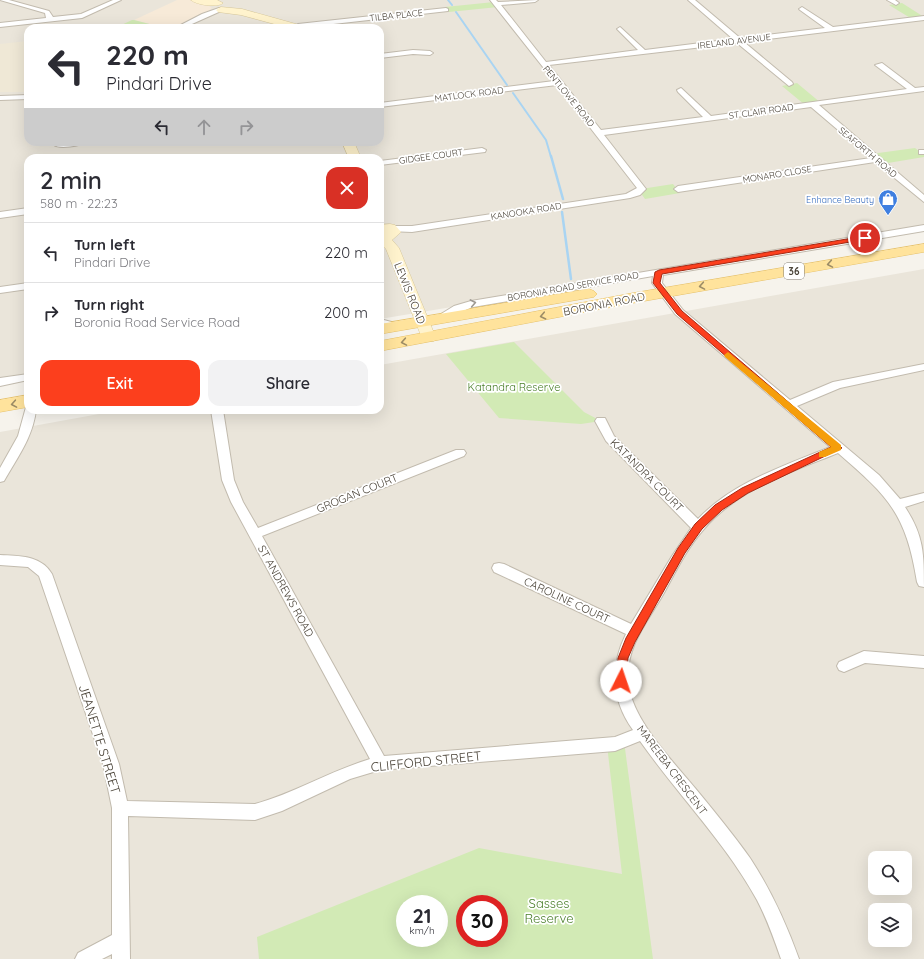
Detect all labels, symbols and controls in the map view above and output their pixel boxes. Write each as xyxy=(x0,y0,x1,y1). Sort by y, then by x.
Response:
street label: TILBA PLACE xyxy=(369,7,423,23)
street label: IRELAND AVENUE xyxy=(697,31,771,51)
text: 220 m xyxy=(106,37,189,72)
icon: left xyxy=(40,40,92,92)
street label: PENTLOWE ROAD xyxy=(541,63,597,129)
text: Pindari Drive xyxy=(106,72,212,95)
street label: MATLOCK ROAD xyxy=(434,84,505,104)
street label: ST CLAIR ROAD xyxy=(728,101,795,121)
icon: left xyxy=(151,116,173,138)
icon: ahead xyxy=(193,116,215,138)
icon: right xyxy=(235,116,257,138)
street label: SEAFORTH ROAD xyxy=(836,124,900,180)
street label: GIDGEE COURT xyxy=(398,146,464,166)
street label: MONARO CLOSE xyxy=(742,163,812,185)
text: 2 min xyxy=(40,165,102,195)
button: close xyxy=(326,167,368,209)
shop icon: Enhance Beauty xyxy=(877,188,899,216)
place label: Enhance Beauty xyxy=(806,194,874,205)
text: 580 m · 22:23 xyxy=(40,195,118,211)
street label: KANOOKA ROAD xyxy=(490,200,563,222)
pin xyxy=(848,221,882,255)
icon: arrive xyxy=(854,227,876,249)
text: Turn left xyxy=(74,235,136,254)
icon: left xyxy=(40,242,62,264)
text: 220 m xyxy=(325,243,368,262)
text: Pindari Drive xyxy=(74,254,150,270)
one-way arrow xyxy=(827,259,833,268)
street label: LEWIS ROAD xyxy=(391,260,429,326)
road number: 36 xyxy=(784,263,804,279)
street label: BORONIA ROAD SERVICE ROAD xyxy=(507,269,639,303)
one-way arrow xyxy=(699,281,705,290)
street label: BORONIA ROAD xyxy=(562,290,646,318)
text: Turn right xyxy=(74,295,145,314)
one-way arrow xyxy=(470,300,476,308)
icon: right xyxy=(40,302,62,324)
text: 200 m xyxy=(324,303,368,322)
one-way arrow xyxy=(540,312,546,320)
text: Boronia Road Service Road xyxy=(74,314,240,330)
one-way arrow xyxy=(401,338,408,346)
button: Exit xyxy=(40,360,200,406)
button: Share xyxy=(208,360,368,406)
park label: Katandra Reserve xyxy=(468,380,560,394)
one-way arrow xyxy=(11,399,17,407)
street label: KATANDRA COURT xyxy=(607,435,687,515)
street label: GROGAN COURT xyxy=(314,470,400,516)
street label: ST ANDREWS ROAD xyxy=(255,543,317,639)
street label: CAROLINE COURT xyxy=(522,574,612,626)
position arrow xyxy=(600,660,642,702)
street label: JEANETTE STREET xyxy=(76,682,124,796)
street label: MAREEBA CRESCENT xyxy=(634,722,710,818)
street label: CLIFFORD STREET xyxy=(370,747,482,775)
map controls xyxy=(868,851,912,947)
button: search xyxy=(868,851,912,895)
speed limit sign: 30 xyxy=(456,895,508,947)
park label: Sasses Reserve xyxy=(524,895,574,926)
text: 21 xyxy=(412,903,432,928)
button: layers xyxy=(868,903,912,947)
text: km/h xyxy=(409,924,435,937)

